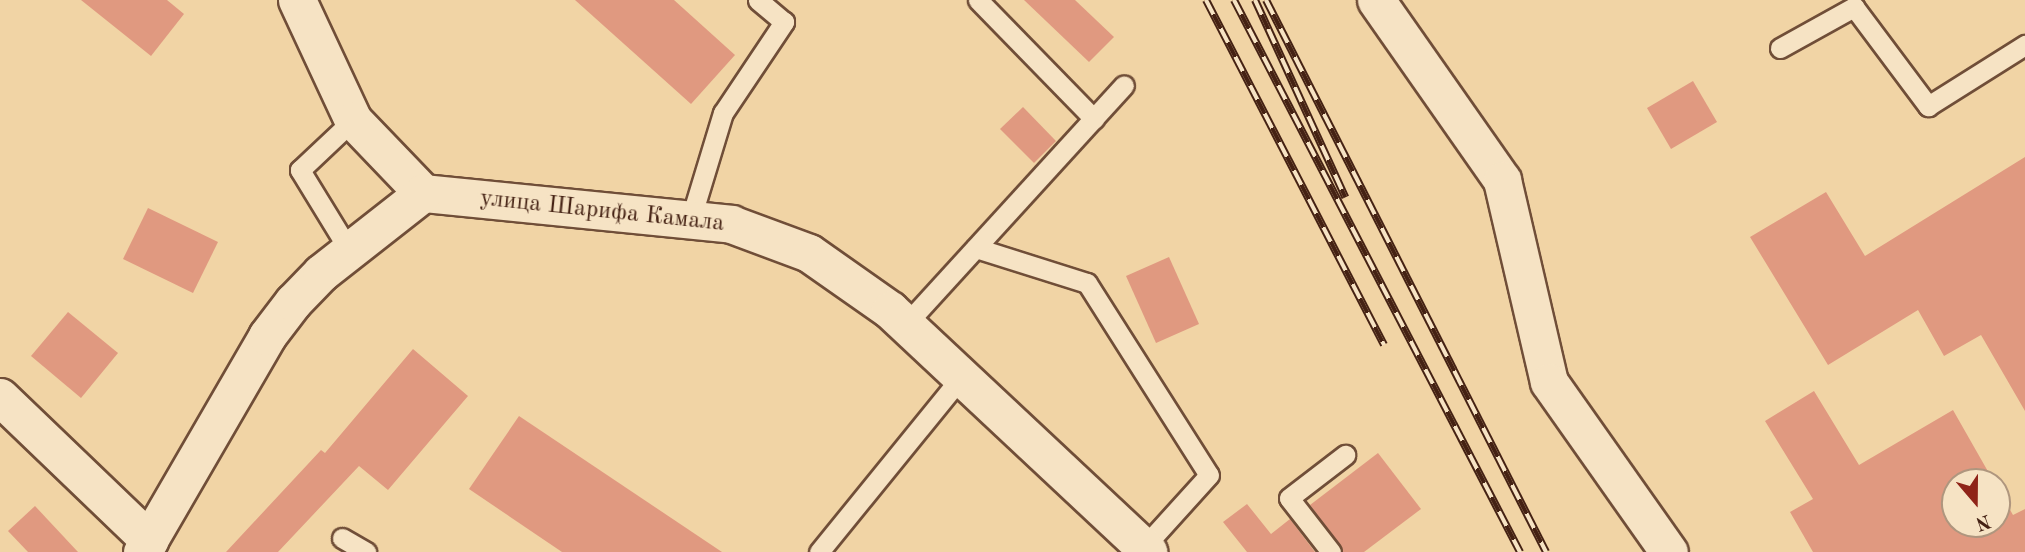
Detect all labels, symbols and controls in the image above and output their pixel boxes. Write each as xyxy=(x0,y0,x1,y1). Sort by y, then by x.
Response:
street label: улица Шарифа Камала xyxy=(479,185,725,239)
north arrow xyxy=(1941,468,2011,538)
text: N xyxy=(1973,510,1993,533)

